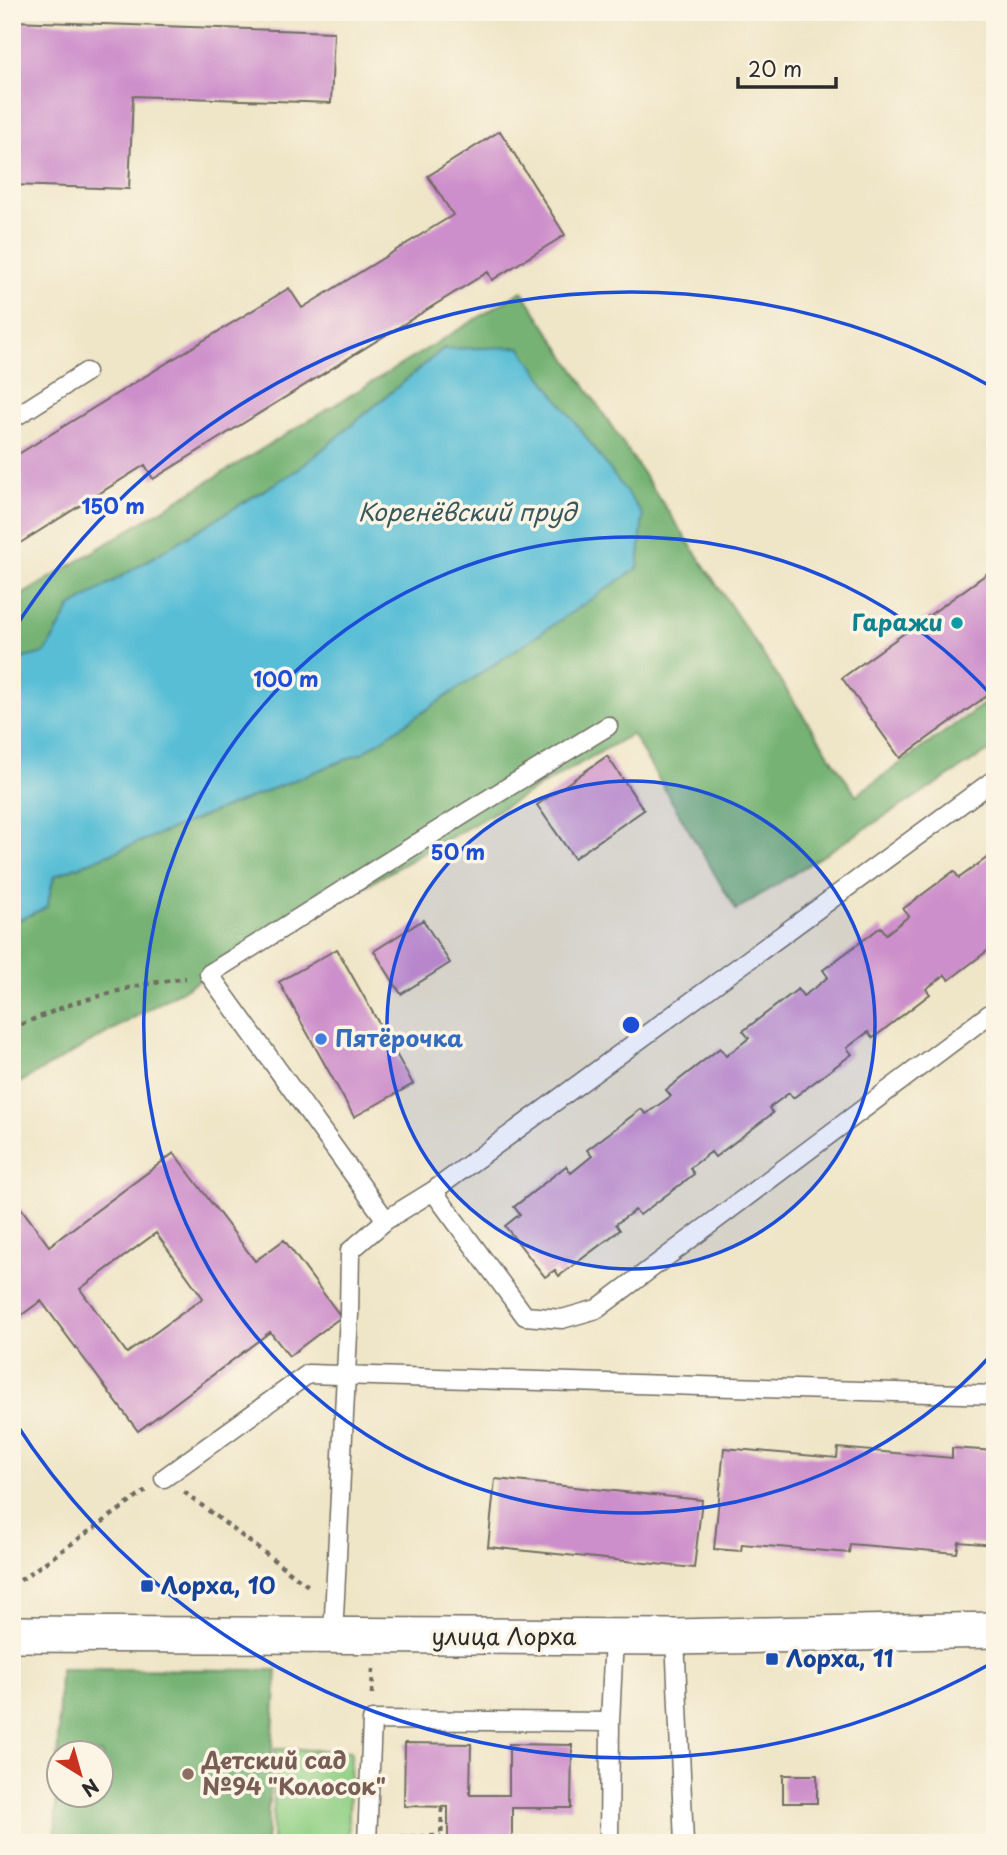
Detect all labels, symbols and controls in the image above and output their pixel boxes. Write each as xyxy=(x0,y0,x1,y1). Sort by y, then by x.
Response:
scale bar xyxy=(738,46,836,90)
text: 20 m xyxy=(748,52,802,84)
text: 150 m xyxy=(81,489,145,521)
water label: Коренёвский пруд xyxy=(358,493,578,529)
place label: Гаражи xyxy=(852,604,943,639)
marker: Гаражи xyxy=(949,615,965,631)
text: 100 m xyxy=(253,662,319,694)
text: 50 m xyxy=(431,835,485,867)
centre of rings xyxy=(619,1013,643,1037)
place label: Пятёрочка xyxy=(335,1020,463,1055)
marker: Пятёрочка xyxy=(313,1031,329,1047)
place label: Лорха, 10 xyxy=(161,1567,275,1602)
marker: Лорха, 10 xyxy=(139,1578,155,1594)
street label: улица Лорха xyxy=(432,1618,576,1653)
place label: Лорха, 11 xyxy=(786,1640,894,1675)
marker: Лорха, 11 xyxy=(764,1651,780,1667)
north arrow xyxy=(46,1740,116,1810)
place label: Детский сад №94 "Колосок" xyxy=(201,1742,386,1803)
marker: Детский сад №94 "Колосок" xyxy=(180,1766,196,1782)
text: N xyxy=(76,1773,105,1804)

